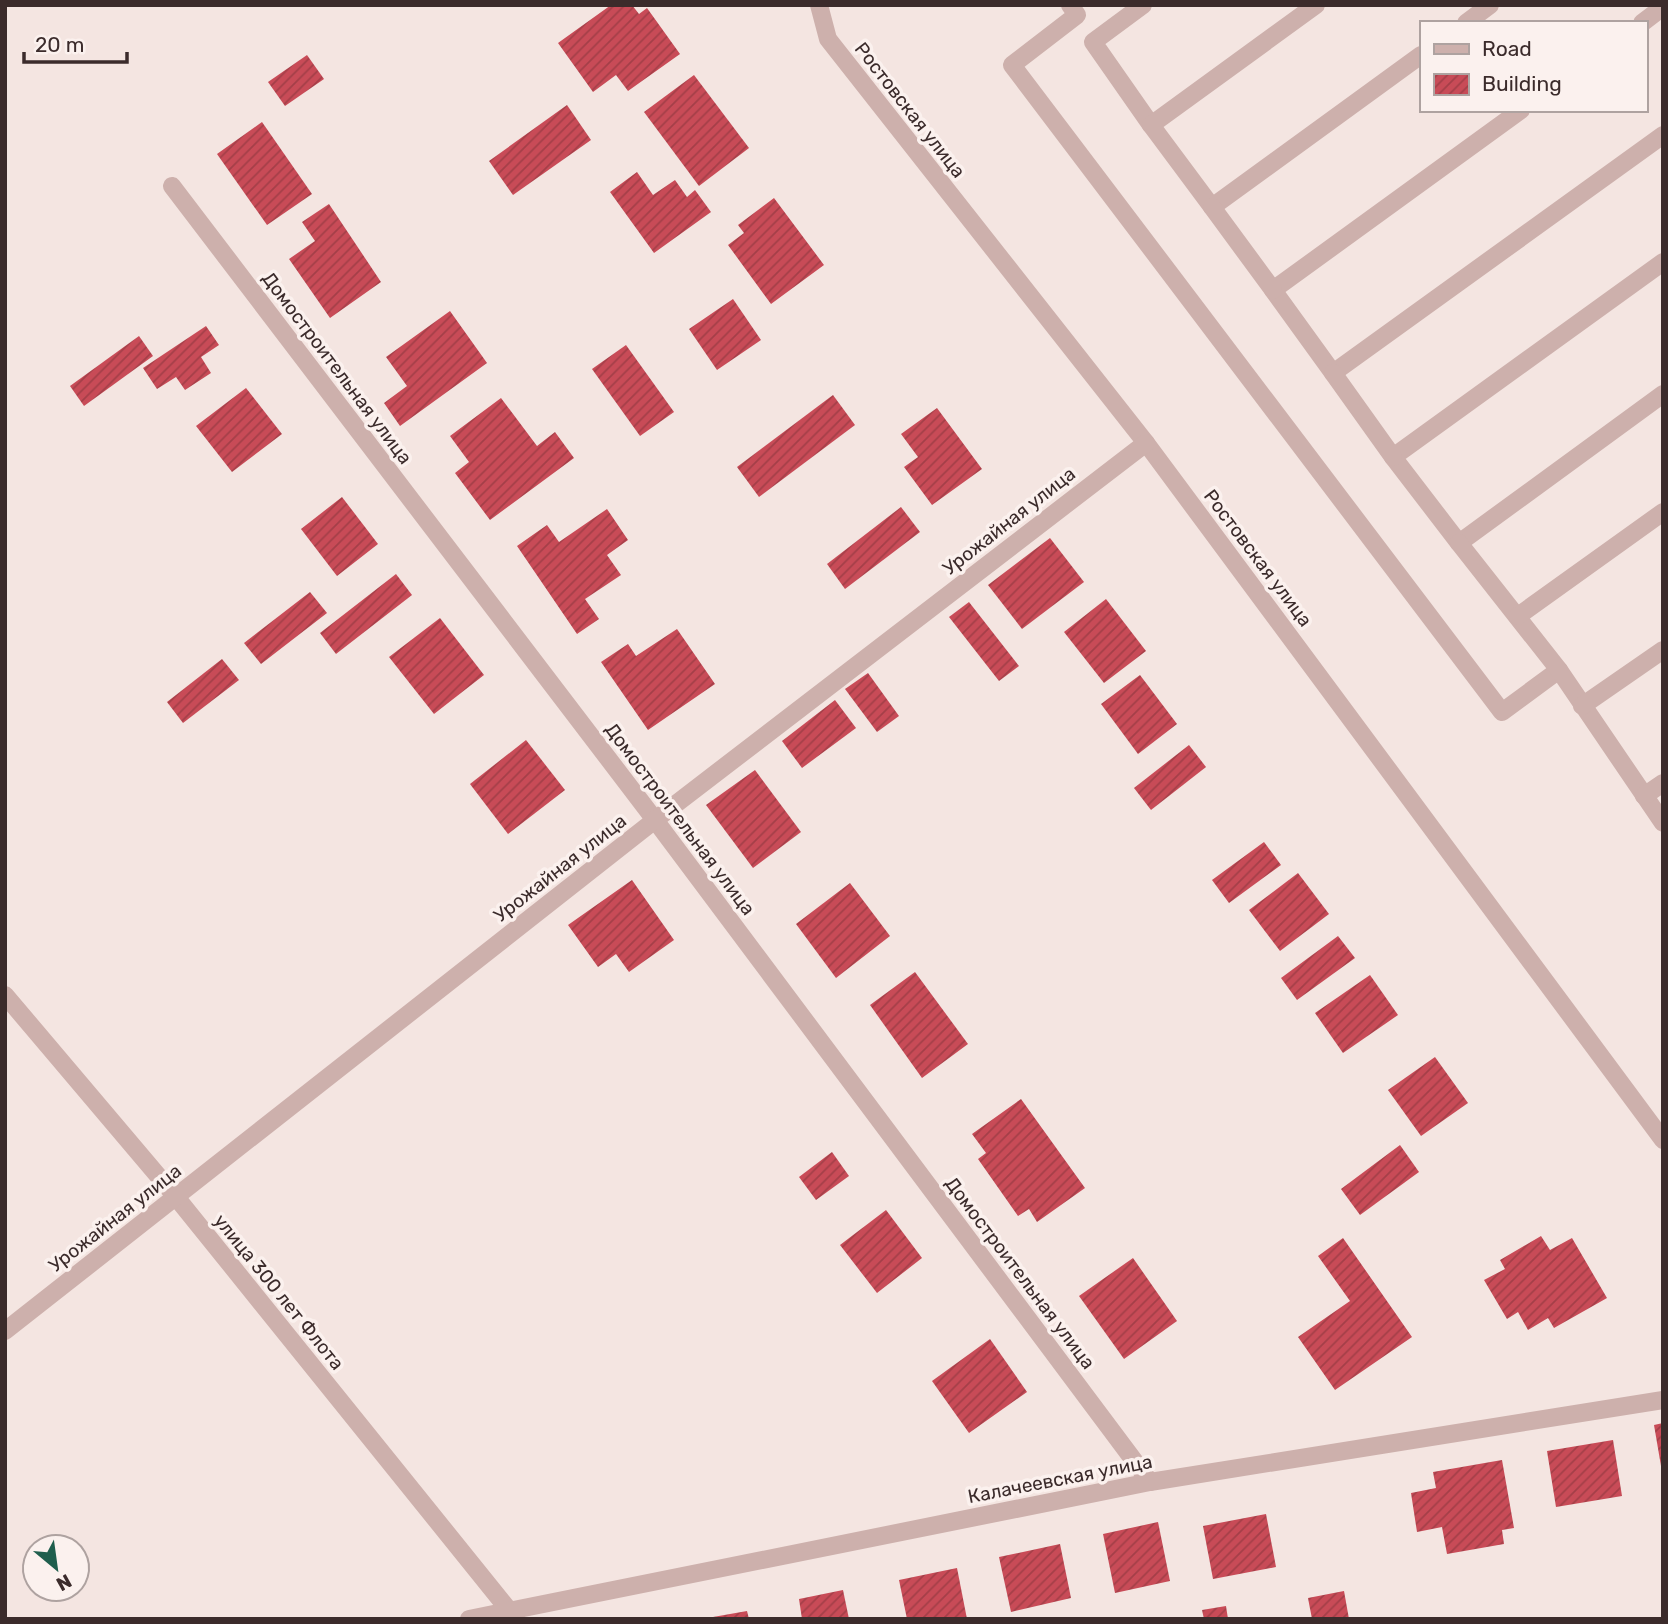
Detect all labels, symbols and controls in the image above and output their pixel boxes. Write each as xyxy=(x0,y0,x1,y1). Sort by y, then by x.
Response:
scale bar xyxy=(24,21,128,65)
legend xyxy=(1420,21,1647,112)
text: 20 m xyxy=(35,32,84,57)
text: Road xyxy=(1482,36,1532,61)
street label: Ростовская улица xyxy=(850,38,970,182)
text: Building xyxy=(1482,71,1562,96)
street label: Домостроительная улица xyxy=(257,267,417,469)
street label: Урожайная улица xyxy=(938,462,1080,580)
street label: Ростовская улица xyxy=(1199,485,1317,631)
street label: Домостроительная улица xyxy=(600,718,760,920)
street label: Урожайная улица xyxy=(489,809,631,927)
street label: Урожайная улица xyxy=(44,1159,186,1277)
street label: Домостроительная улица xyxy=(940,1172,1100,1374)
street label: улица 300 лет Флота xyxy=(209,1209,349,1375)
street label: Калачеевская улица xyxy=(966,1450,1154,1508)
north arrow xyxy=(21,1533,91,1603)
text: N xyxy=(52,1569,76,1596)

